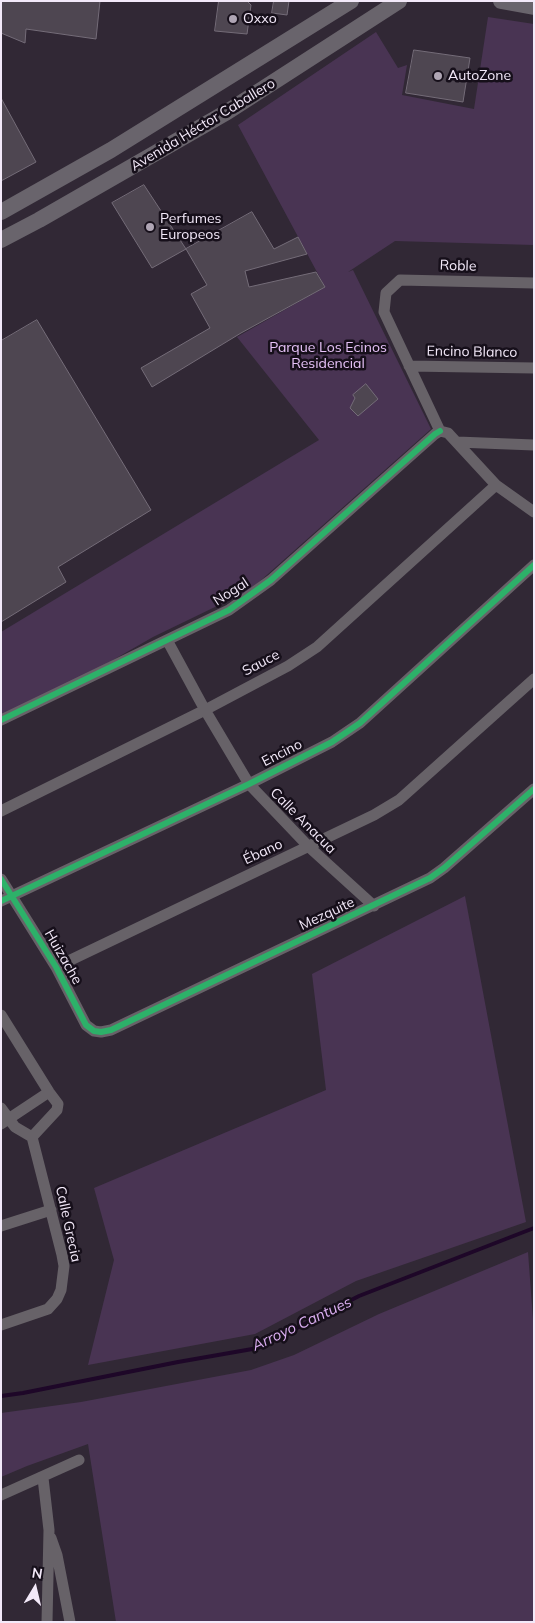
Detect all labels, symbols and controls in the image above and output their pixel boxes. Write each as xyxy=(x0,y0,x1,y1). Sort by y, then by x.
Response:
place label: Oxxo xyxy=(243,11,277,27)
marker: Oxxo xyxy=(227,13,239,25)
place label: AutoZone xyxy=(448,68,511,84)
marker: AutoZone xyxy=(432,70,444,82)
street label: Avenida Héctor Caballero xyxy=(128,75,278,175)
place label: Perfumes Europeos xyxy=(160,211,222,243)
marker: Perfumes Europeos xyxy=(144,221,156,233)
street label: Roble xyxy=(439,257,477,275)
park label: Parque Los Ecinos Residencial xyxy=(269,340,387,372)
street label: Encino Blanco xyxy=(426,343,518,361)
street label: Nogal xyxy=(210,574,252,610)
street label: Sauce xyxy=(240,646,282,680)
street label: Encino xyxy=(259,736,305,770)
street label: Calle Anacua xyxy=(267,785,339,857)
street label: Ébano xyxy=(241,836,285,868)
street label: Mezquite xyxy=(297,894,357,934)
street label: Huizache xyxy=(41,927,85,987)
street label: Calle Grecia xyxy=(52,1185,84,1263)
water label: Arroyo Cantues xyxy=(249,1293,355,1355)
north arrow xyxy=(10,1563,60,1613)
text: N xyxy=(31,1563,44,1583)

